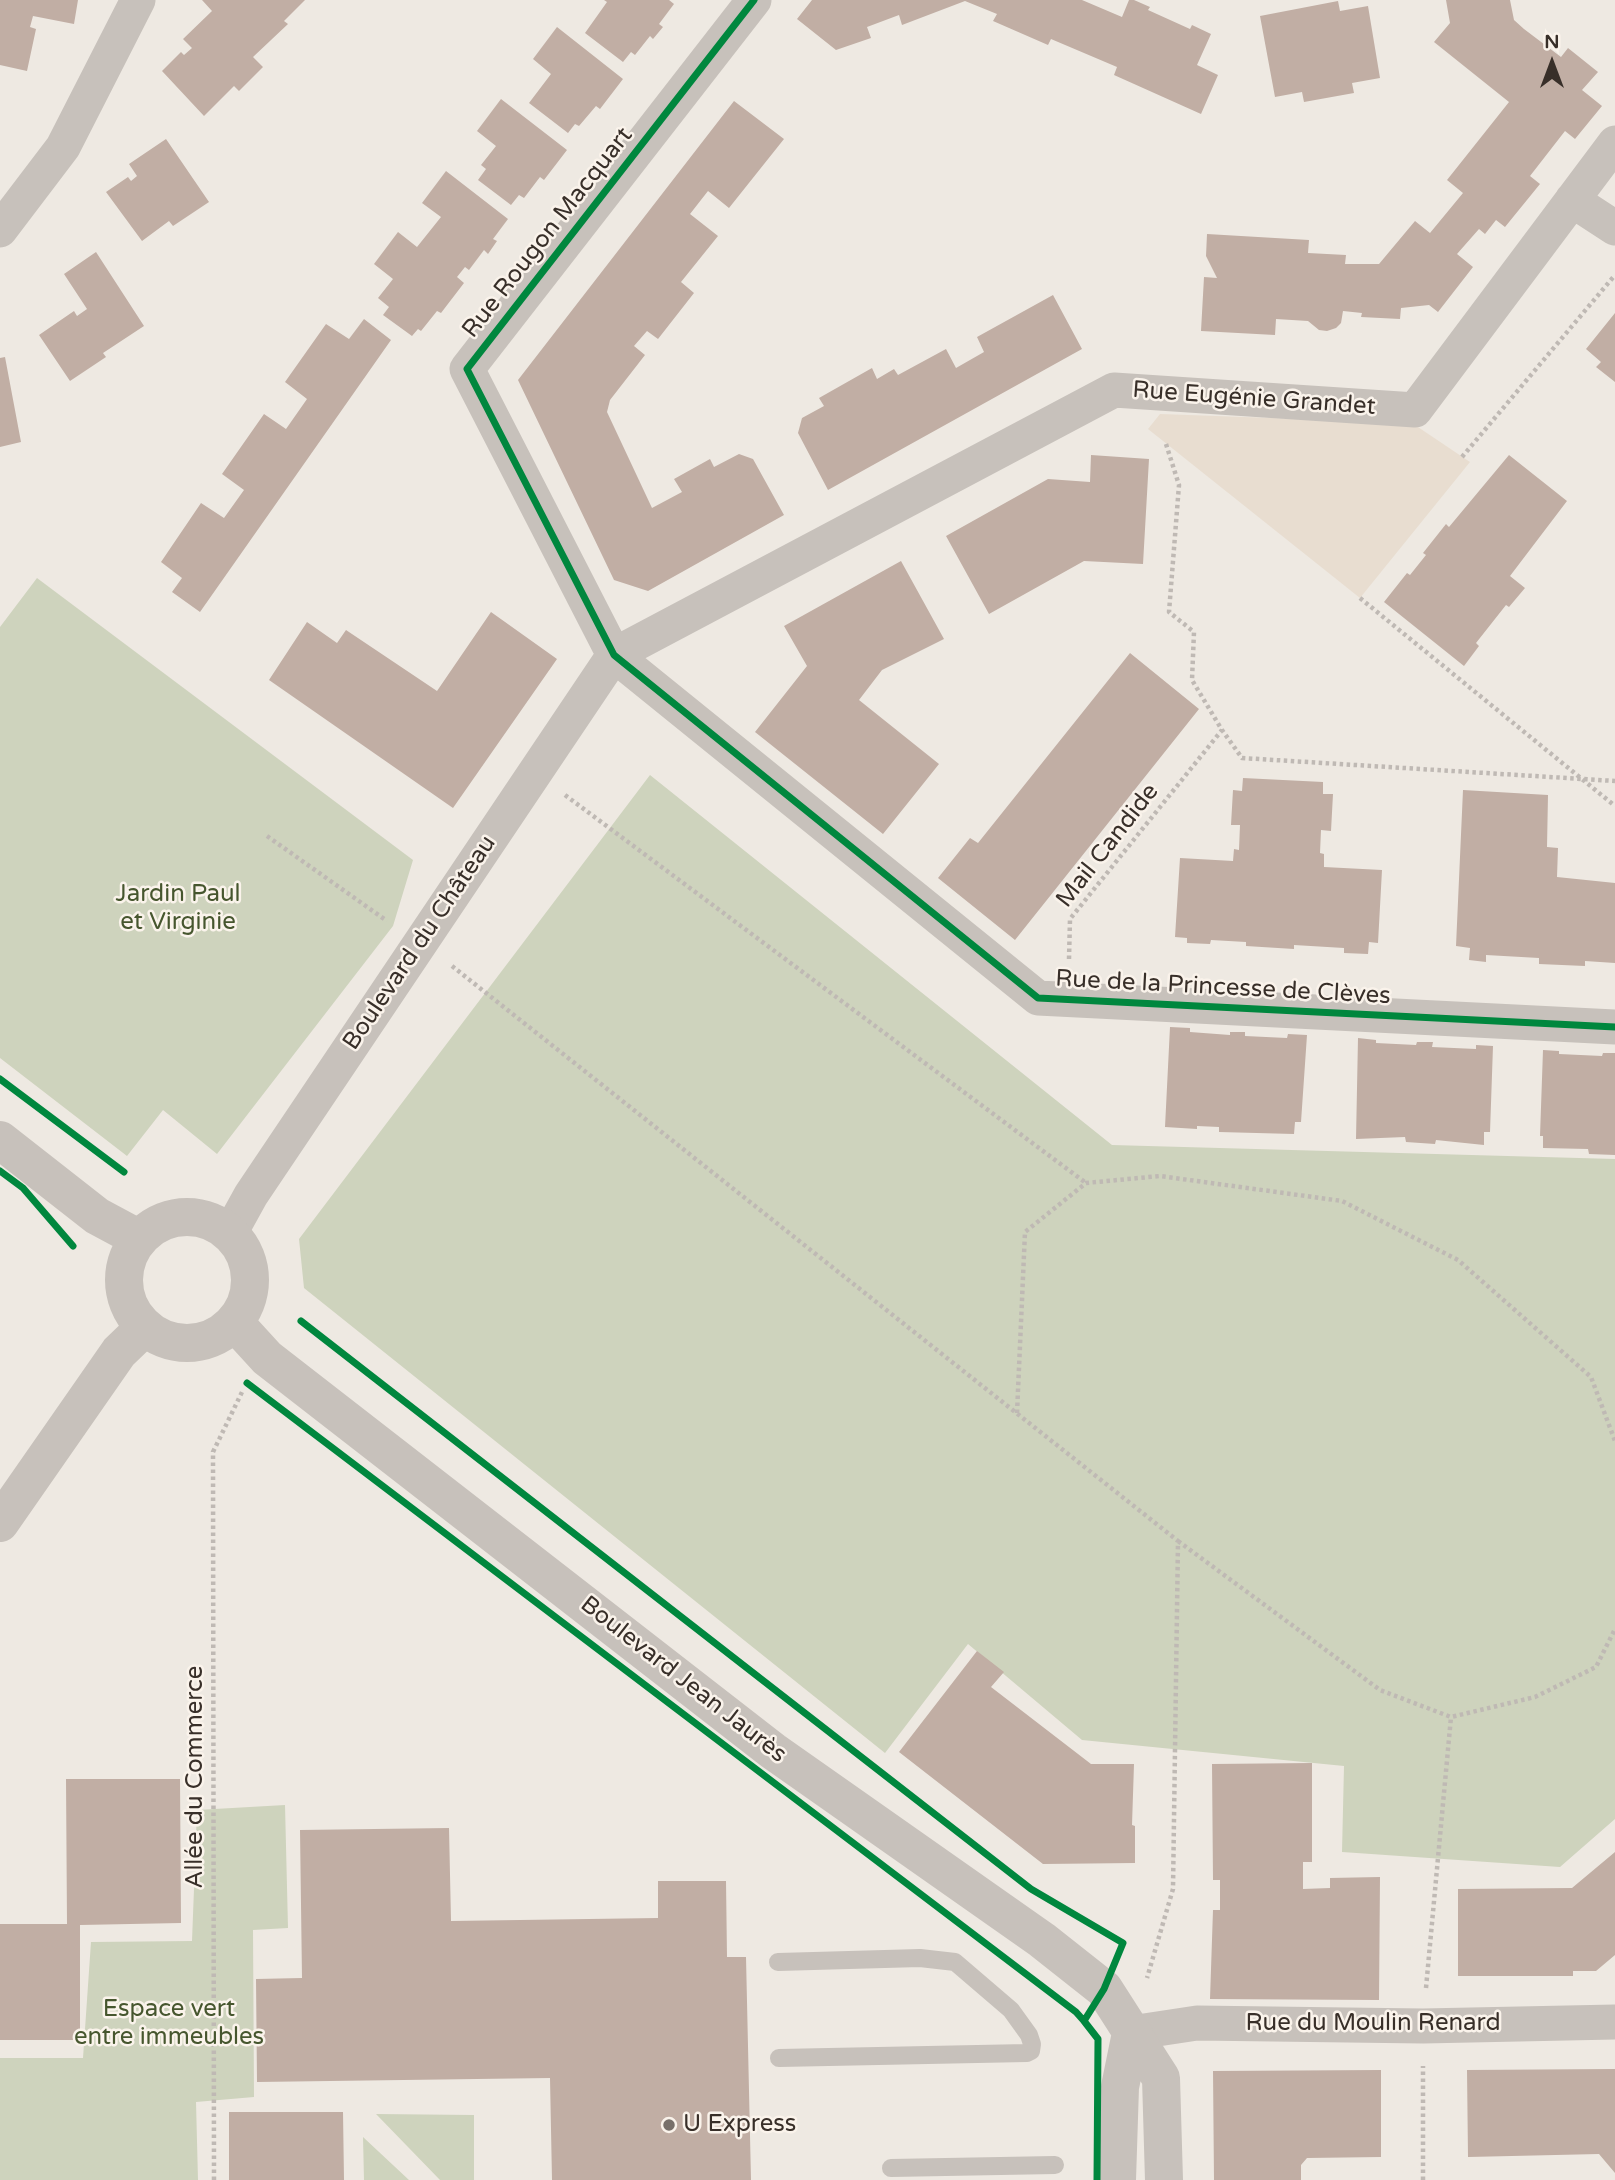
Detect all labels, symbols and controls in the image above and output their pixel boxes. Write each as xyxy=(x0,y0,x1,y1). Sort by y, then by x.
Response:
north arrow xyxy=(1517,28,1587,98)
text: N xyxy=(1544,31,1560,53)
street label: Rue Rougon Macquart xyxy=(457,122,639,344)
street label: Rue Eugénie Grandet xyxy=(1131,376,1377,422)
street label: Mail Candide xyxy=(1051,778,1165,914)
street label: Boulevard du Château xyxy=(337,830,503,1056)
park label: Jardin Paul et Virginie xyxy=(116,881,240,937)
street label: Rue de la Princesse de Clèves xyxy=(1055,965,1391,1011)
street label: Boulevard Jean Jaurès xyxy=(574,1591,792,1769)
street label: Allée du Commerce xyxy=(182,1666,210,1888)
park label: Espace vert entre immeubles xyxy=(74,1996,264,2052)
street label: Rue du Moulin Renard xyxy=(1245,2010,1501,2038)
place label: U Express xyxy=(683,2111,796,2139)
marker: U Express xyxy=(661,2117,677,2133)

